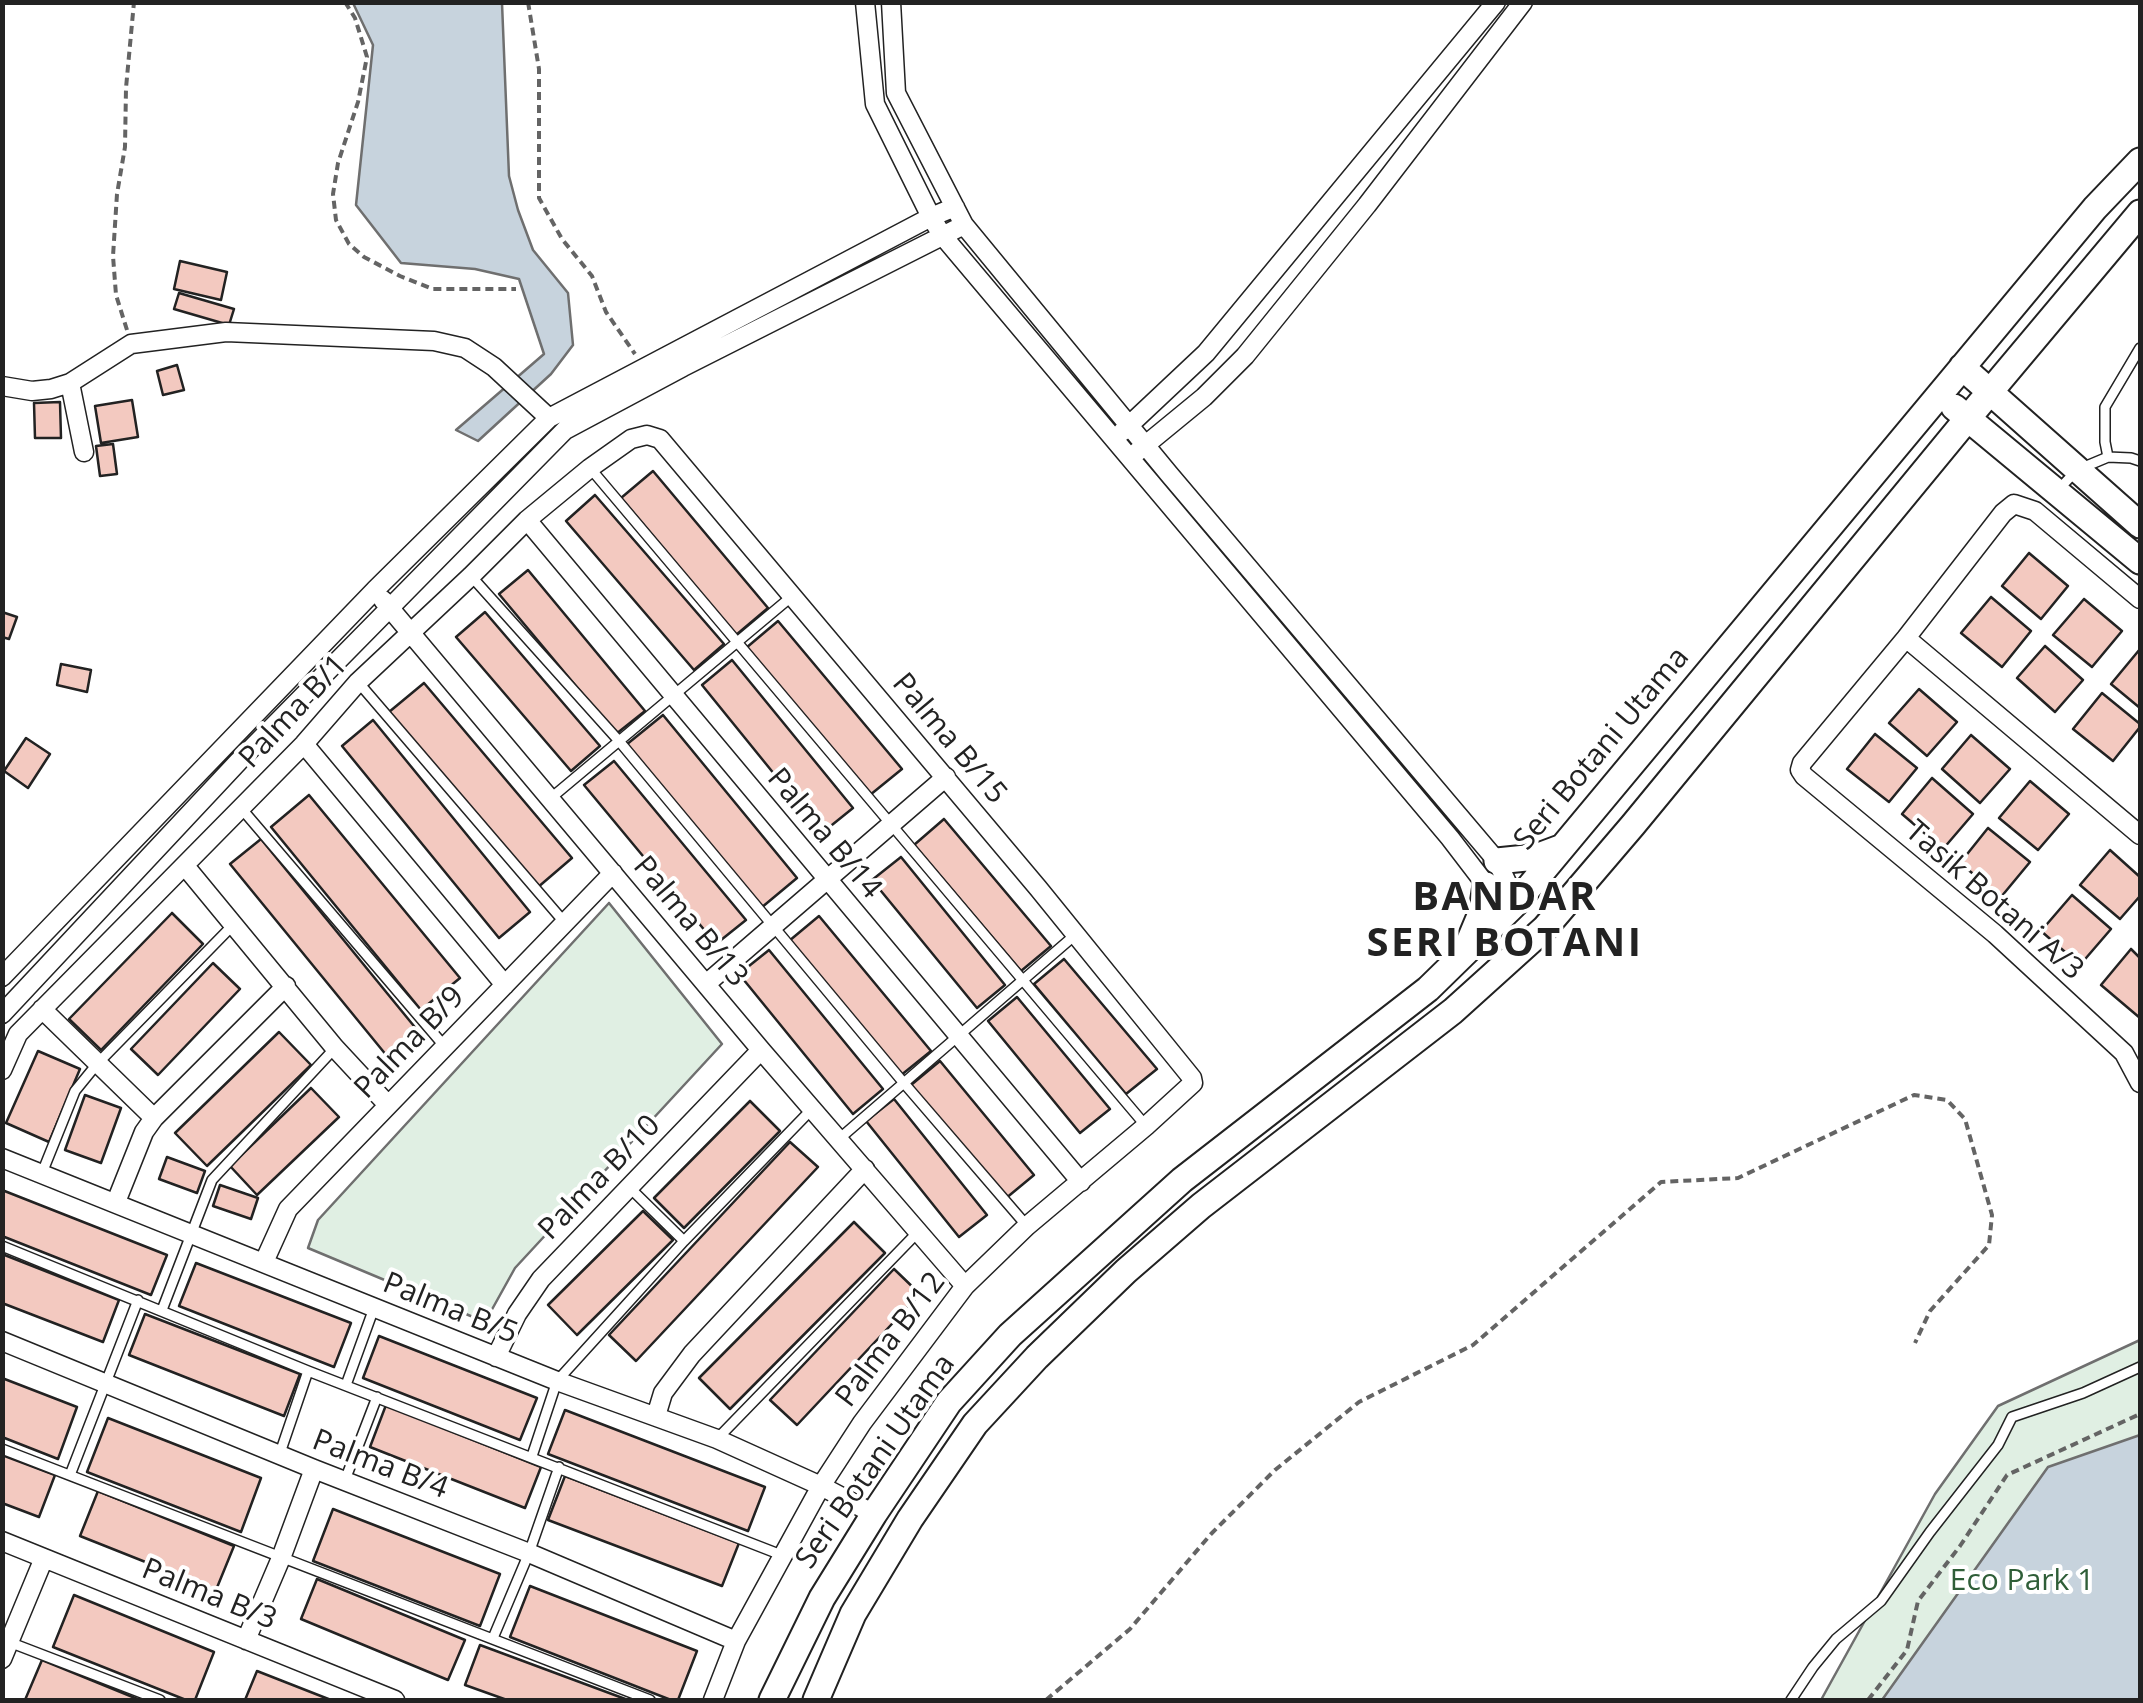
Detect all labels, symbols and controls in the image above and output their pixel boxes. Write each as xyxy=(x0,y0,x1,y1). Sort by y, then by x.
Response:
street label: Seri Botani Utama xyxy=(1507,640,1697,858)
street label: Palma B/1 xyxy=(232,648,356,776)
street label: Palma B/15 xyxy=(884,666,1014,812)
street label: Palma B/14 xyxy=(759,761,889,907)
street label: Tasik Botani A/3 xyxy=(1898,814,2090,988)
street label: Palma B/13 xyxy=(625,849,755,995)
district label: BANDAR SERI BOTANI xyxy=(1366,875,1644,969)
street label: Palma B/9 xyxy=(348,979,472,1107)
street label: Palma B/10 xyxy=(532,1108,668,1248)
street label: Palma B/5 xyxy=(377,1266,523,1352)
street label: Palma B/12 xyxy=(829,1266,953,1414)
street label: Seri Botani Utama xyxy=(789,1348,963,1576)
street label: Palma B/4 xyxy=(307,1423,453,1507)
street label: Palma B/3 xyxy=(136,1552,282,1638)
park label: Eco Park 1 xyxy=(1950,1563,2094,1599)

